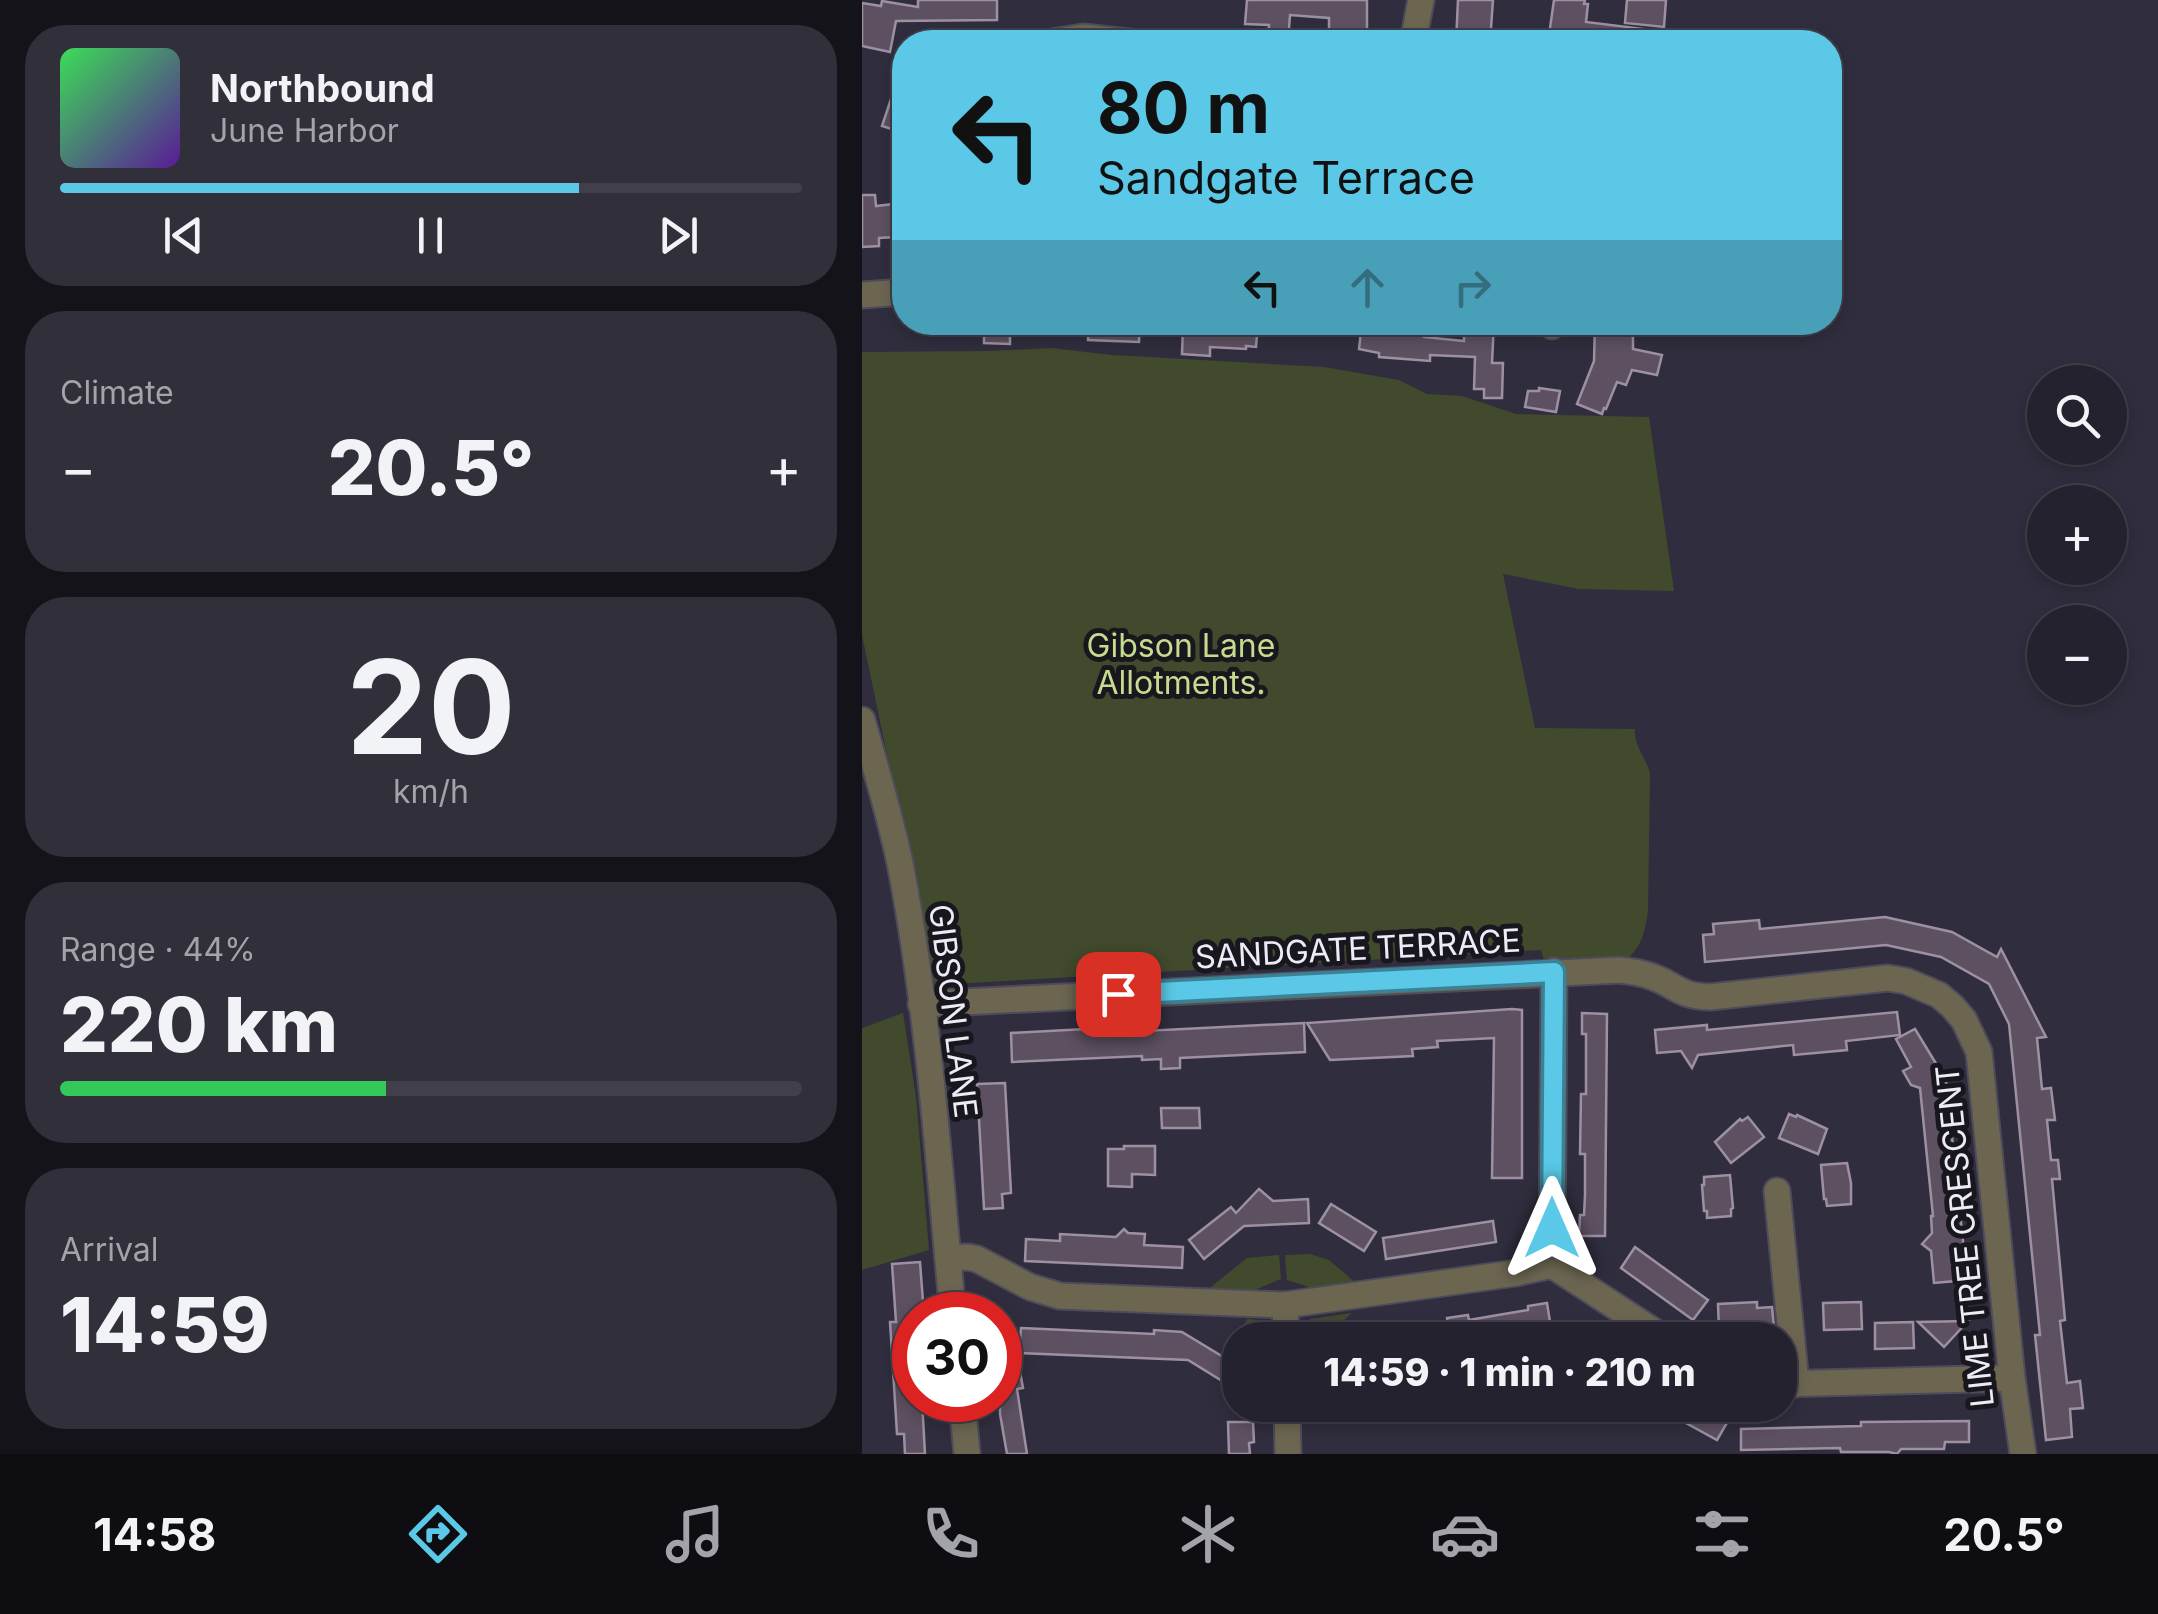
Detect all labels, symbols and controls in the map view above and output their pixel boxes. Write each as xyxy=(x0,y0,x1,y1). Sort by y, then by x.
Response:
text: Northbound xyxy=(210,65,435,111)
text: 80 m xyxy=(1097,65,1270,150)
icon: left xyxy=(932,70,1062,200)
text: June Harbor xyxy=(210,111,399,150)
text: Sandgate Terrace xyxy=(1097,150,1475,205)
icon: previous xyxy=(156,208,211,263)
icon: pause xyxy=(403,208,458,263)
icon: next xyxy=(651,208,706,263)
icon: left xyxy=(1235,260,1290,315)
icon: ahead xyxy=(1340,260,1395,315)
icon: right xyxy=(1445,260,1500,315)
map controls xyxy=(2027,365,2127,705)
button: search xyxy=(2027,365,2127,465)
text: Climate xyxy=(60,373,174,412)
text: 20.5° xyxy=(328,422,534,513)
text: − xyxy=(60,435,96,501)
text: + xyxy=(766,435,802,501)
button: + xyxy=(2027,485,2127,585)
button: − xyxy=(2027,605,2127,705)
park label: Gibson Lane Allotments. xyxy=(1087,626,1275,702)
text: 20 xyxy=(346,628,516,785)
text: km/h xyxy=(393,772,469,811)
street label: GIBSON LANE xyxy=(921,902,986,1120)
street label: SANDGATE TERRACE xyxy=(1194,920,1522,977)
text: Range · 44% xyxy=(60,930,256,969)
pin xyxy=(1076,952,1161,1037)
icon: arrive xyxy=(1091,967,1146,1022)
text: 220 km xyxy=(60,979,338,1070)
street label: LIME TREE CRESCENT xyxy=(1927,1063,2002,1409)
position arrow xyxy=(1500,1176,1604,1280)
text: Arrival xyxy=(60,1230,158,1269)
text: 14:59 xyxy=(60,1279,270,1370)
speed limit sign: 30 xyxy=(892,1292,1022,1422)
text: 14:59 · 1 min · 210 m xyxy=(1323,1349,1696,1395)
icon: directions xyxy=(403,1499,473,1569)
icon: music xyxy=(660,1499,730,1569)
icon: phone xyxy=(916,1499,986,1569)
icon: climate xyxy=(1173,1499,1243,1569)
icon: car xyxy=(1430,1499,1500,1569)
icon: filters xyxy=(1687,1499,1757,1569)
text: 14:58 xyxy=(93,1507,216,1562)
text: 20.5° xyxy=(1943,1507,2065,1562)

